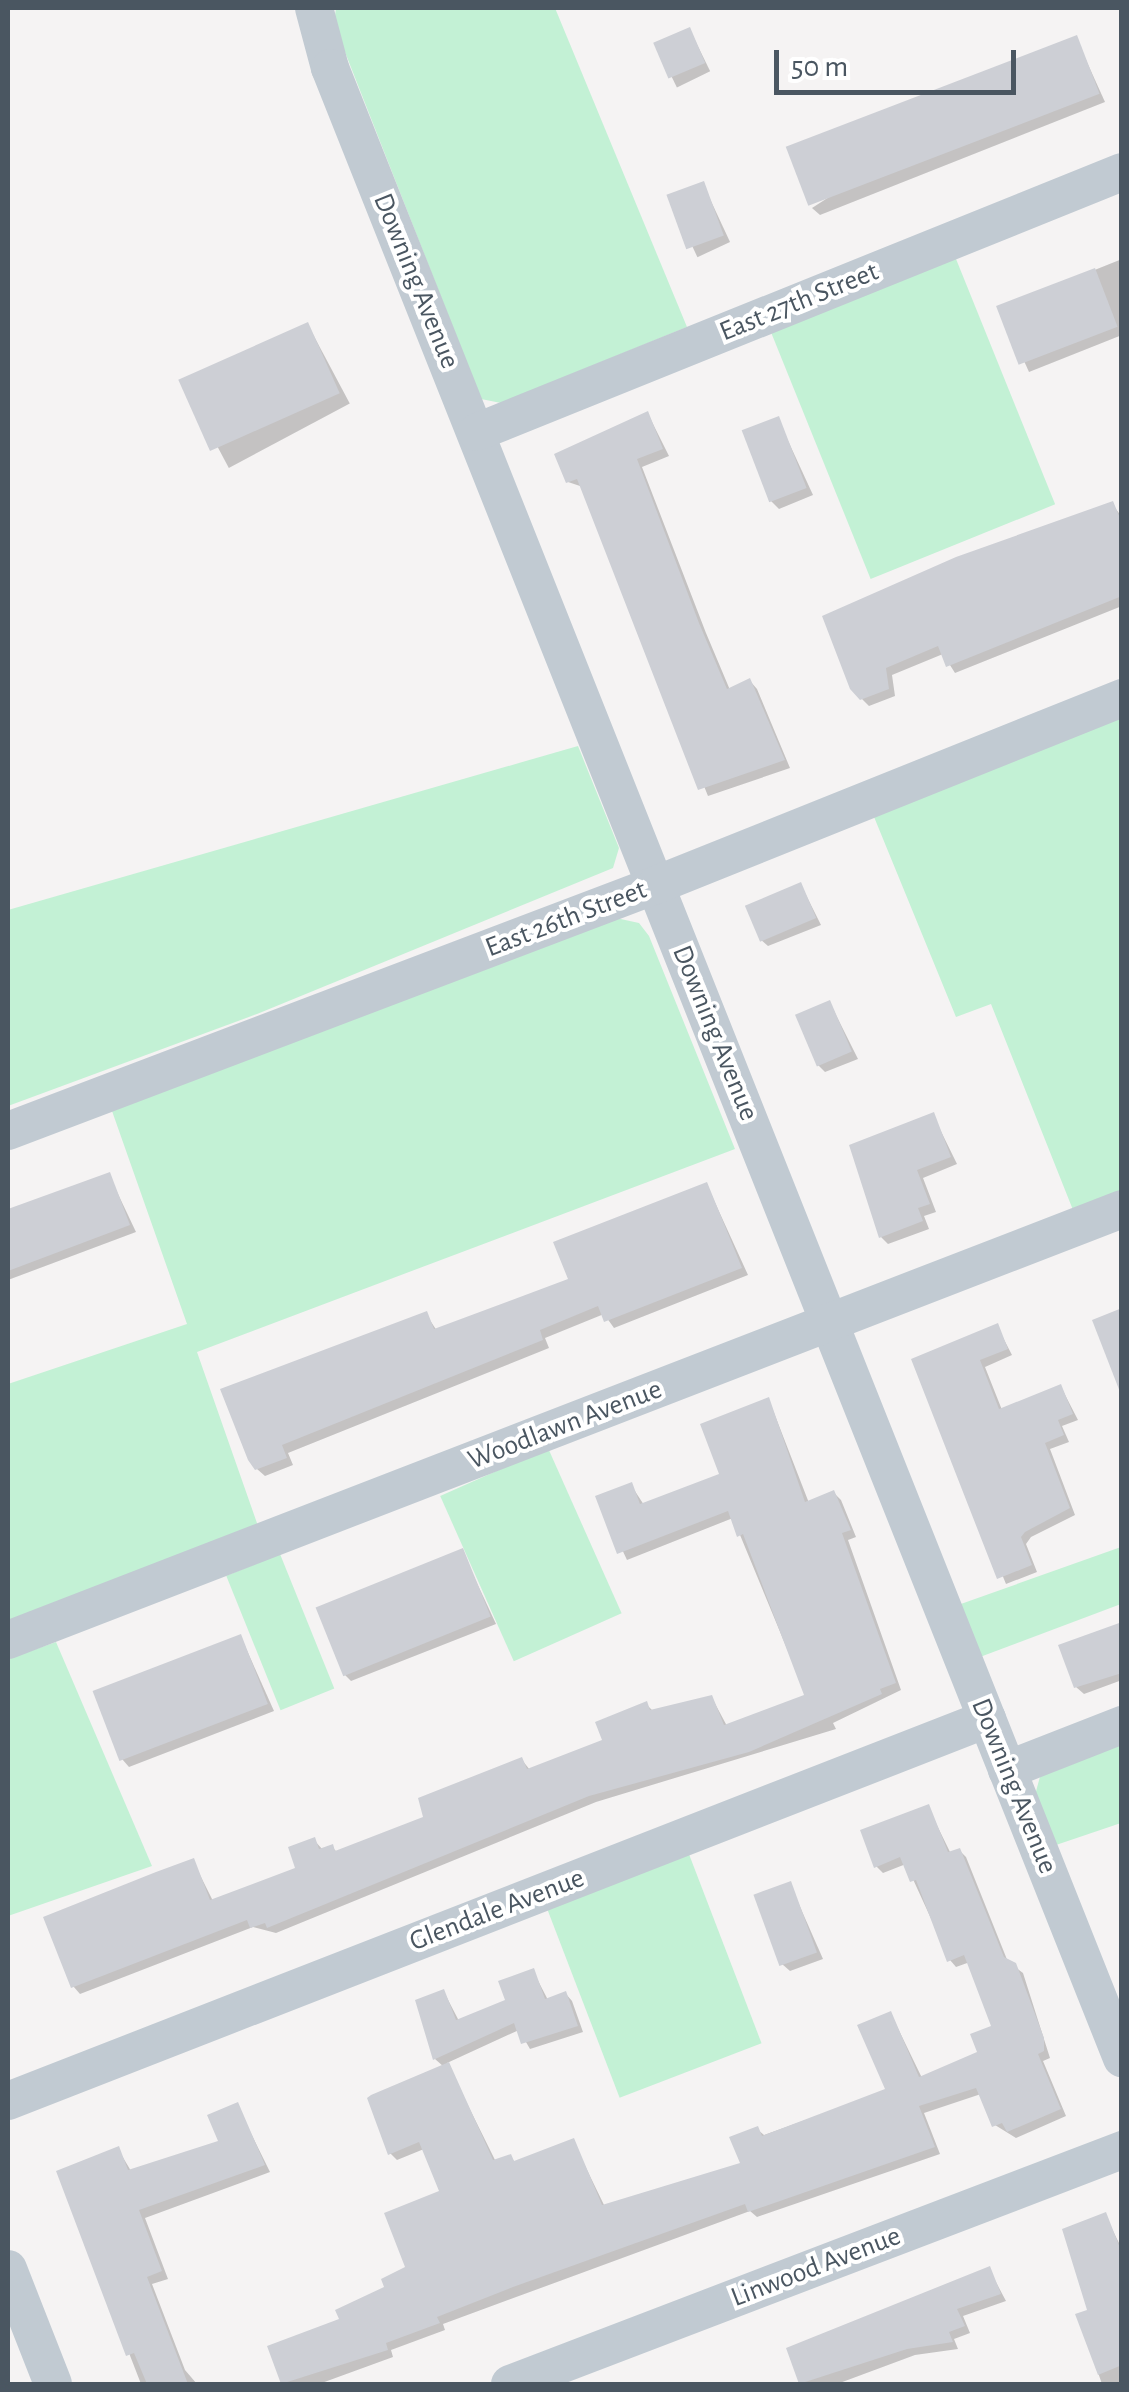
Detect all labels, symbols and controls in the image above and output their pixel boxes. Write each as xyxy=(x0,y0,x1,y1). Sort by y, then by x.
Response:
scale bar xyxy=(779,30,1022,92)
text: 50 m xyxy=(791,52,848,82)
street label: Downing Avenue xyxy=(366,189,466,373)
street label: East 27th Street xyxy=(715,255,883,349)
street label: East 26th Street xyxy=(481,873,651,965)
street label: Downing Avenue xyxy=(665,941,765,1125)
street label: Woodlawn Avenue xyxy=(463,1373,667,1477)
street label: Downing Avenue xyxy=(964,1694,1064,1878)
street label: Glendale Avenue xyxy=(405,1861,589,1959)
street label: Linwood Avenue xyxy=(726,2219,906,2315)

